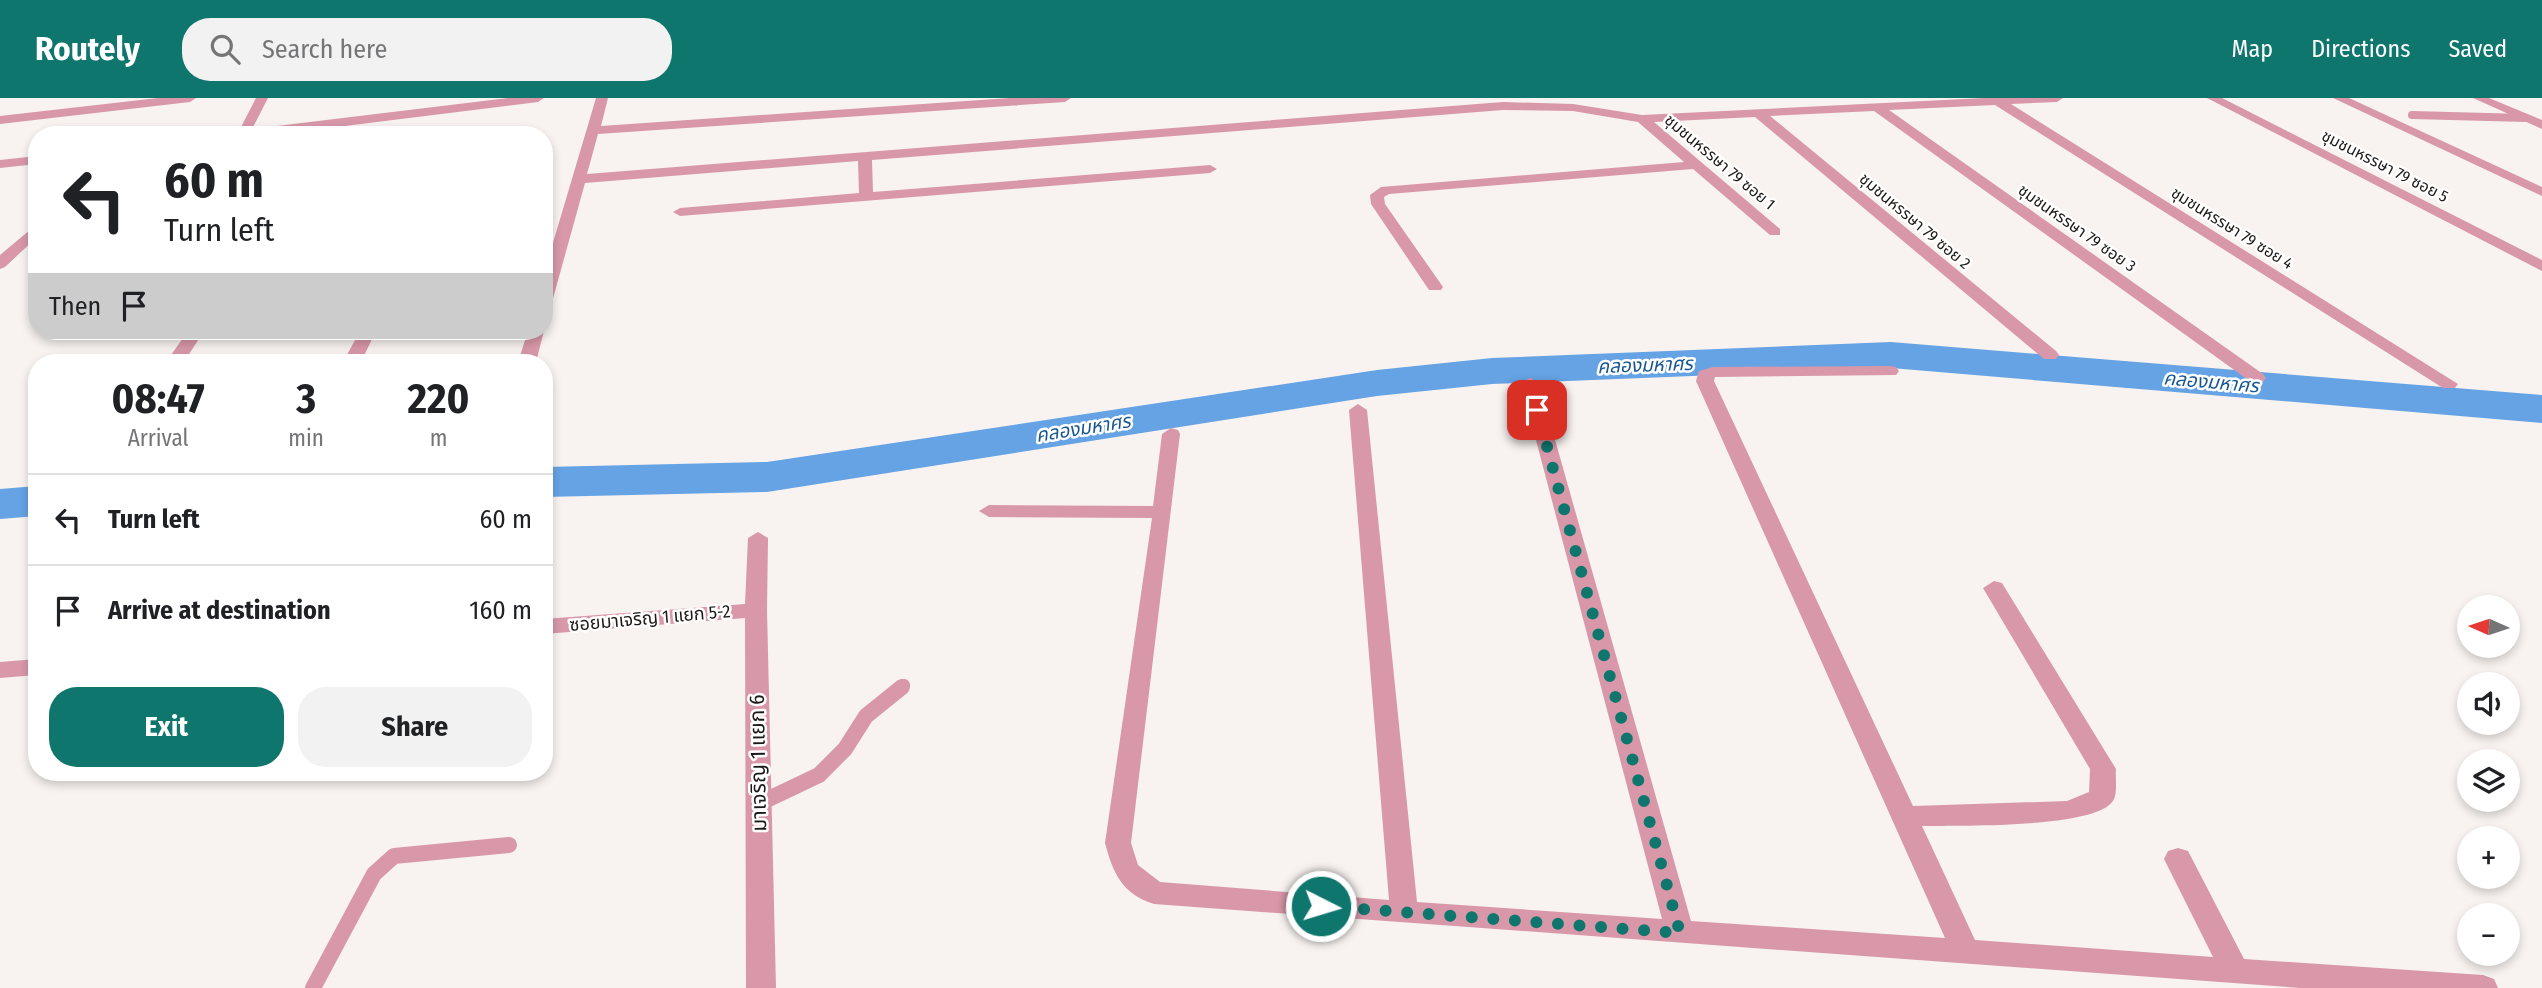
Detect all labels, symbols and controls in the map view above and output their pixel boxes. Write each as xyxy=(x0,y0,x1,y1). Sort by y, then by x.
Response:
search box xyxy=(182,18,672,81)
text: Routely xyxy=(35,29,140,69)
icon: search xyxy=(206,30,244,68)
text: Search here xyxy=(262,34,387,65)
text: Map xyxy=(2232,35,2273,63)
text: Directions xyxy=(2311,35,2410,63)
text: Saved xyxy=(2448,35,2507,63)
street label: ชุมชนหรรษา 79 ซอย 1 xyxy=(1661,110,1779,214)
street label: ชุมชนหรรษา 79 ซอย 5 xyxy=(2319,126,2451,206)
text: 60 m xyxy=(164,151,264,210)
icon: left xyxy=(49,154,140,245)
street label: ชุมชนหรรษา 79 ซอย 2 xyxy=(1856,169,1974,273)
street label: ชุมชนหรรษา 79 ซอย 3 xyxy=(2015,180,2139,276)
street label: ชุมชนหรรษา 79 ซอย 4 xyxy=(2168,183,2296,273)
text: Turn left xyxy=(164,211,274,249)
icon: arrive xyxy=(115,287,153,325)
text: Then xyxy=(49,291,101,322)
water label: คลองมหาศร xyxy=(1597,352,1695,378)
water label: คลองมหาศร xyxy=(2162,366,2261,398)
text: 08:47 xyxy=(112,374,205,424)
text: 3 xyxy=(296,374,316,424)
text: 220 xyxy=(408,374,469,424)
pin xyxy=(1507,380,1567,440)
icon: arrive xyxy=(1518,391,1556,429)
water label: คลองมหาศร xyxy=(1034,409,1134,447)
text: Arrival xyxy=(128,424,189,452)
text: min xyxy=(288,424,324,452)
text: m xyxy=(430,424,447,452)
icon: left xyxy=(49,501,87,539)
text: Turn left xyxy=(108,504,200,535)
text: 60 m xyxy=(479,504,532,535)
icon: arrive xyxy=(49,592,87,630)
text: Arrive at destination xyxy=(108,595,331,626)
text: 160 m xyxy=(469,595,532,626)
north arrow xyxy=(2457,595,2520,658)
map controls xyxy=(2457,595,2520,966)
street label: ซอยมาเจริญ 1 แยก 5-2 xyxy=(569,600,731,636)
button: sound xyxy=(2457,672,2520,735)
button: Exit xyxy=(49,687,284,767)
button: Share xyxy=(298,687,532,767)
street label: มาเจริญ 1 แยก 6 xyxy=(744,694,772,832)
button: layers xyxy=(2457,749,2520,812)
button: + xyxy=(2457,826,2520,889)
position arrow xyxy=(1284,869,1358,943)
button: − xyxy=(2457,903,2520,966)

